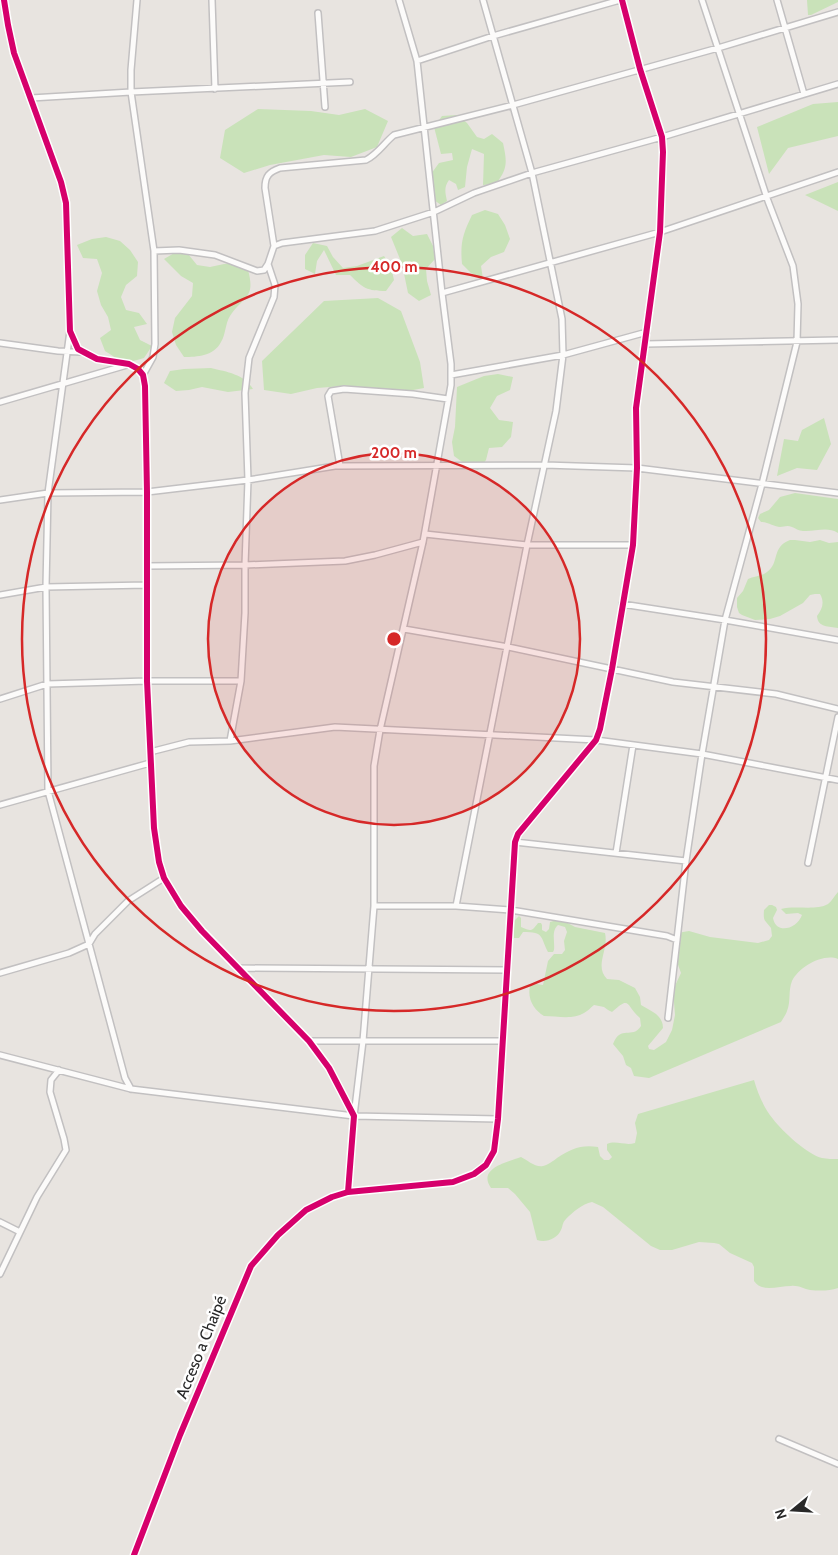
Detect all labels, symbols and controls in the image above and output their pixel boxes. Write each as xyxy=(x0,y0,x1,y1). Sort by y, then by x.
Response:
text: 400 m xyxy=(371,258,417,276)
text: 200 m xyxy=(371,444,417,462)
centre of rings xyxy=(385,630,403,648)
street label: Acceso a Chaipé xyxy=(172,1293,230,1401)
north arrow xyxy=(768,1485,818,1535)
text: N xyxy=(771,1507,791,1522)

